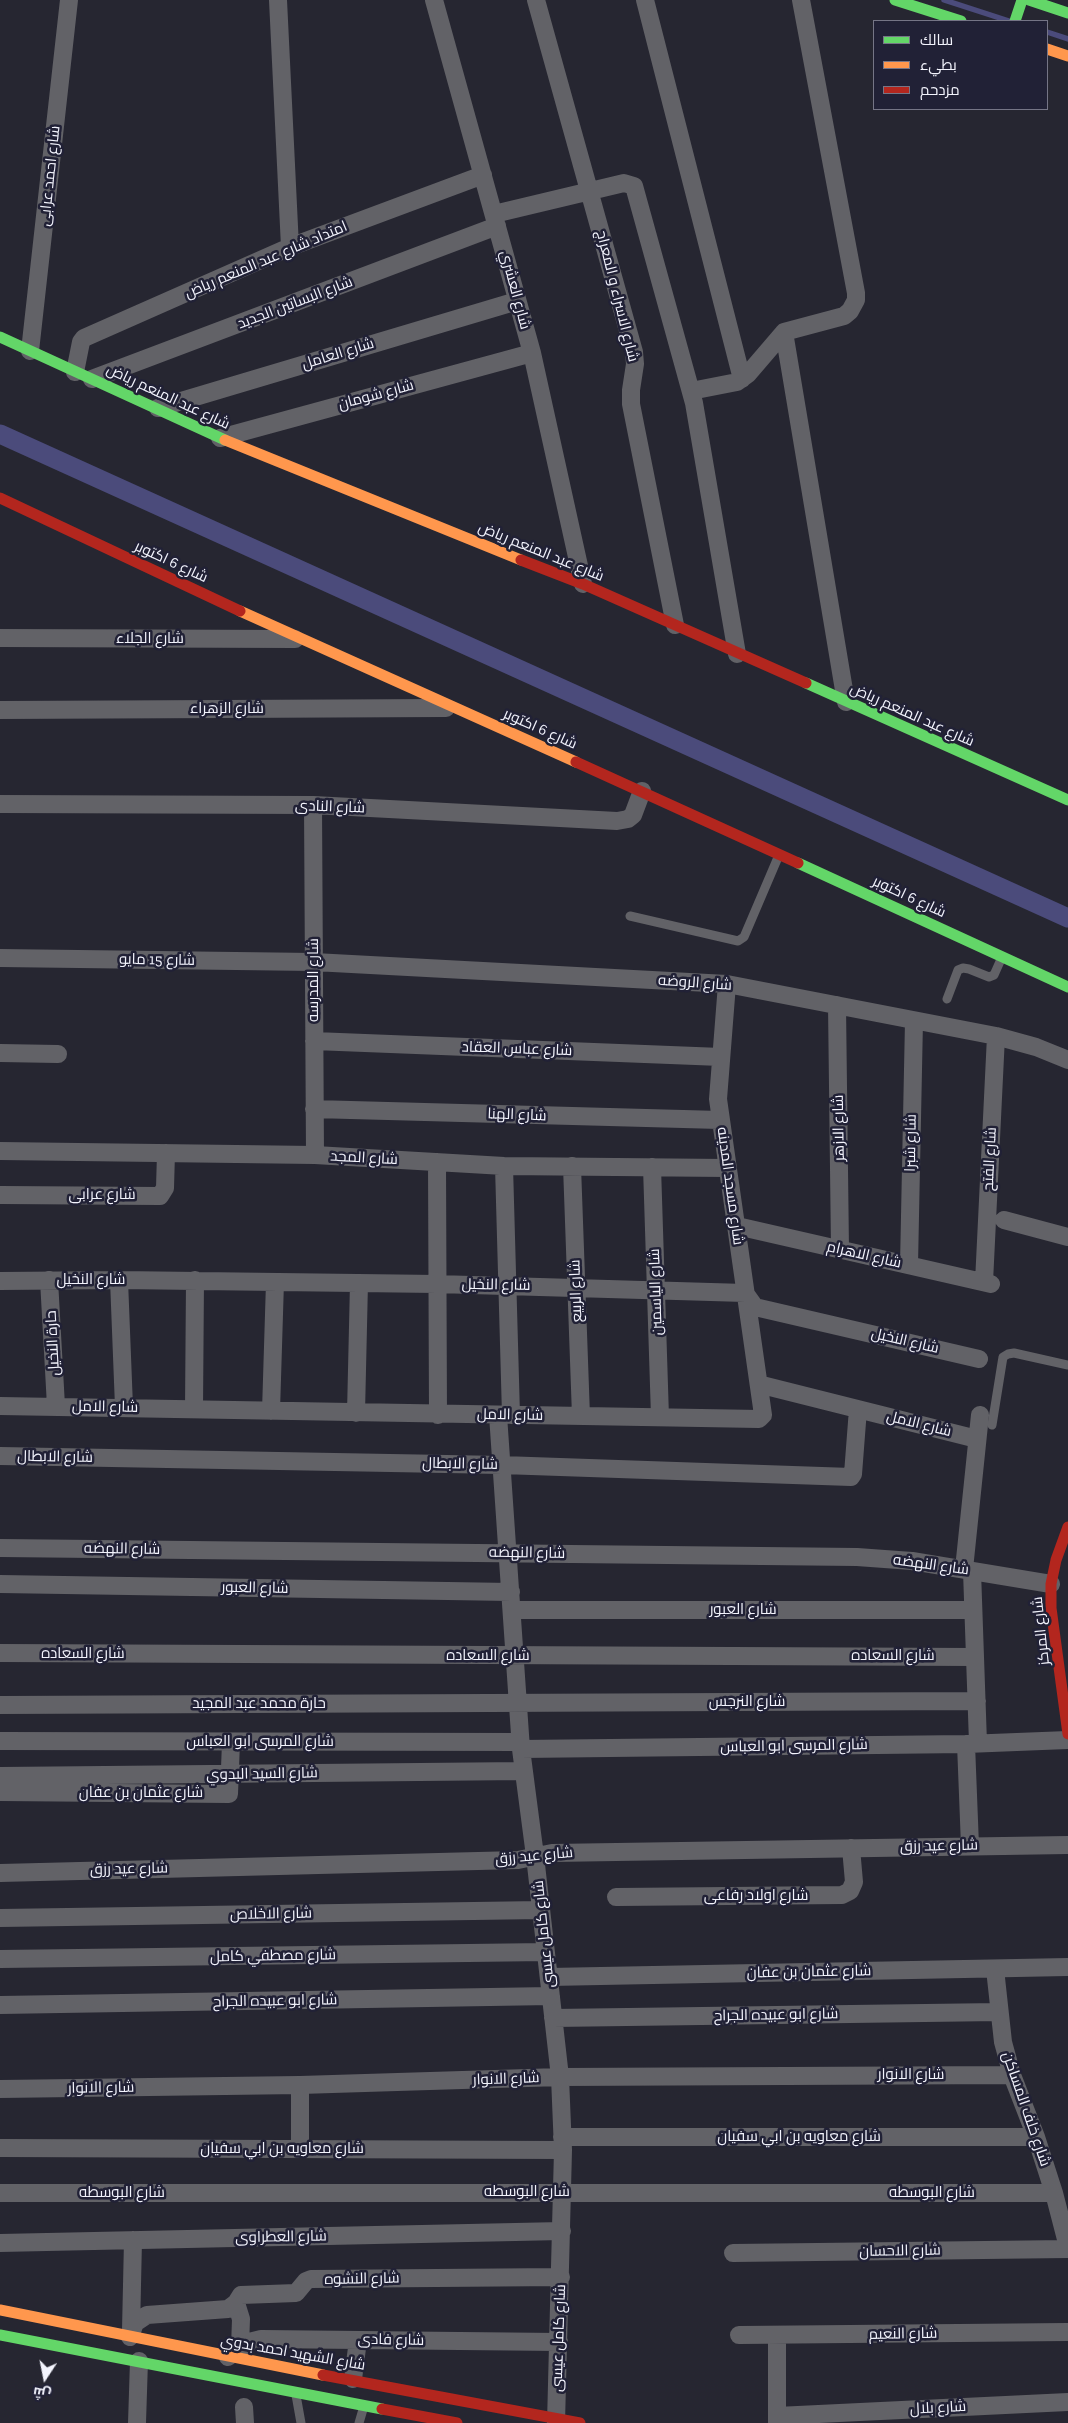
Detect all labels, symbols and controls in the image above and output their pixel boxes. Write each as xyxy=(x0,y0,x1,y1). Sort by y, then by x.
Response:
legend xyxy=(873,20,1048,110)
text: سالك xyxy=(920,31,953,49)
text: بطيء xyxy=(920,56,957,74)
text: مزدحم xyxy=(920,81,960,99)
street label: شارع احمد عرابى xyxy=(36,125,64,227)
street label: امتداد شارع عبد المنعم رياض xyxy=(182,218,350,302)
street label: شارع الاسراء و المعراج xyxy=(592,228,642,364)
street label: شارع العشري xyxy=(496,249,534,331)
street label: شارع البساتين الجديد xyxy=(235,273,355,333)
street label: شارع العامل xyxy=(300,334,376,374)
street label: شارع عبد المنعم رياض xyxy=(103,360,233,434)
street label: شارع شومان xyxy=(336,376,416,414)
street label: شارع عبد المنعم رياض xyxy=(475,519,607,585)
street label: شارع 6 اكتوبر xyxy=(131,537,211,587)
street label: شارع الجلاء xyxy=(116,630,184,648)
street label: شارع عبد المنعم رياض xyxy=(847,679,977,751)
street label: شارع الزهراء xyxy=(190,700,264,718)
street label: شارع 6 اكتوبر xyxy=(500,705,580,753)
street label: شارع النادى xyxy=(295,797,365,817)
street label: شارع 6 اكتوبر xyxy=(869,872,949,922)
street label: شارع المدرسه xyxy=(305,938,323,1022)
street label: شارع 15 مايو xyxy=(119,950,195,970)
street label: شارع الروضه xyxy=(657,971,733,995)
street label: شارع عباس العقاد xyxy=(461,1038,573,1060)
street label: شارع الازهر xyxy=(829,1095,849,1161)
street label: شارع الهنا xyxy=(487,1105,547,1125)
street label: شارع شبرا xyxy=(901,1114,921,1172)
street label: شارع مسجد المدينه xyxy=(713,1126,747,1246)
street label: شارع الفتح xyxy=(979,1127,1001,1191)
street label: شارع المجد xyxy=(330,1147,398,1169)
street label: شارع عرابى xyxy=(68,1186,136,1204)
street label: شارع الاهرام xyxy=(825,1238,903,1272)
street label: شارع الياسمين xyxy=(645,1248,667,1336)
street label: شارع الربيع xyxy=(566,1259,586,1323)
street label: شارع النخيل xyxy=(57,1271,125,1289)
street label: شارع النخيل xyxy=(461,1275,531,1295)
street label: حارة النخيل xyxy=(42,1310,64,1376)
street label: شارع النخيل xyxy=(869,1324,941,1358)
street label: شارع الامل xyxy=(72,1397,138,1417)
street label: شارع الامل xyxy=(477,1405,543,1425)
street label: شارع الامل xyxy=(885,1407,953,1441)
street label: شارع الابطال xyxy=(17,1447,93,1467)
street label: شارع الابطال xyxy=(422,1454,498,1474)
street label: شارع النهضه xyxy=(84,1539,160,1559)
street label: شارع النهضه xyxy=(489,1543,565,1563)
street label: شارع النهضه xyxy=(892,1551,970,1579)
street label: شارع العبور xyxy=(221,1578,289,1598)
street label: شارع المركز xyxy=(1028,1596,1054,1666)
street label: شارع العبور xyxy=(709,1601,777,1619)
street label: شارع السعاده xyxy=(41,1645,125,1663)
street label: شارع السعاده xyxy=(446,1647,530,1665)
street label: شارع السعاده xyxy=(851,1647,935,1665)
street label: شارع النرجس xyxy=(709,1693,785,1711)
street label: حارة محمد عبد المجيد xyxy=(192,1695,326,1713)
street label: شارع المرسى ابو العباس xyxy=(186,1733,334,1751)
street label: شارع المرسى ابو العباس xyxy=(720,1736,868,1756)
street label: شارع السيد البدوي xyxy=(206,1764,318,1784)
street label: شارع عثمان بن عفان xyxy=(79,1784,203,1802)
street label: شارع عيد رزق xyxy=(900,1836,978,1856)
street label: شارع عيد رزق xyxy=(494,1844,574,1868)
street label: شارع عيد رزق xyxy=(90,1859,168,1879)
street label: شارع كامل عيسى xyxy=(529,1879,559,1989)
street label: شارع اولاد رفاعى xyxy=(704,1887,808,1905)
street label: شارع الاخلاص xyxy=(230,1904,312,1924)
street label: شارع مصطفي كامل xyxy=(210,1946,336,1966)
street label: شارع عثمان بن عفان xyxy=(747,1962,871,1982)
street label: شارع ابو عبيده الجراح xyxy=(212,1991,338,2011)
street label: شارع ابو عبيده الجراح xyxy=(713,2005,839,2025)
street label: شارع خلف المساكن xyxy=(998,2049,1054,2169)
street label: شارع الانوار xyxy=(878,2066,944,2084)
street label: شارع الانوار xyxy=(472,2069,540,2089)
street label: شارع الانوار xyxy=(67,2078,135,2098)
street label: شارع معاويه بن ابي سفيان xyxy=(717,2128,881,2146)
street label: شارع معاويه بن ابي سفيان xyxy=(200,2140,364,2158)
street label: شارع البوسطه xyxy=(484,2183,570,2201)
street label: شارع البوسطه xyxy=(79,2184,165,2202)
street label: شارع البوسطه xyxy=(889,2184,975,2202)
street label: شارع العطراوى xyxy=(235,2227,327,2247)
street label: شارع الاحسان xyxy=(859,2241,941,2261)
street label: شارع النشوه xyxy=(324,2269,400,2289)
street label: شارع كامل عيسى xyxy=(548,2284,570,2392)
street label: شارع النعيم xyxy=(868,2324,938,2344)
street label: شارع فادى xyxy=(358,2330,424,2350)
street label: شارع الشهيد احمد بدوي xyxy=(219,2331,367,2375)
north arrow xyxy=(20,2353,70,2403)
text: ش xyxy=(32,2383,52,2403)
street label: شارع بلال xyxy=(909,2398,967,2418)

